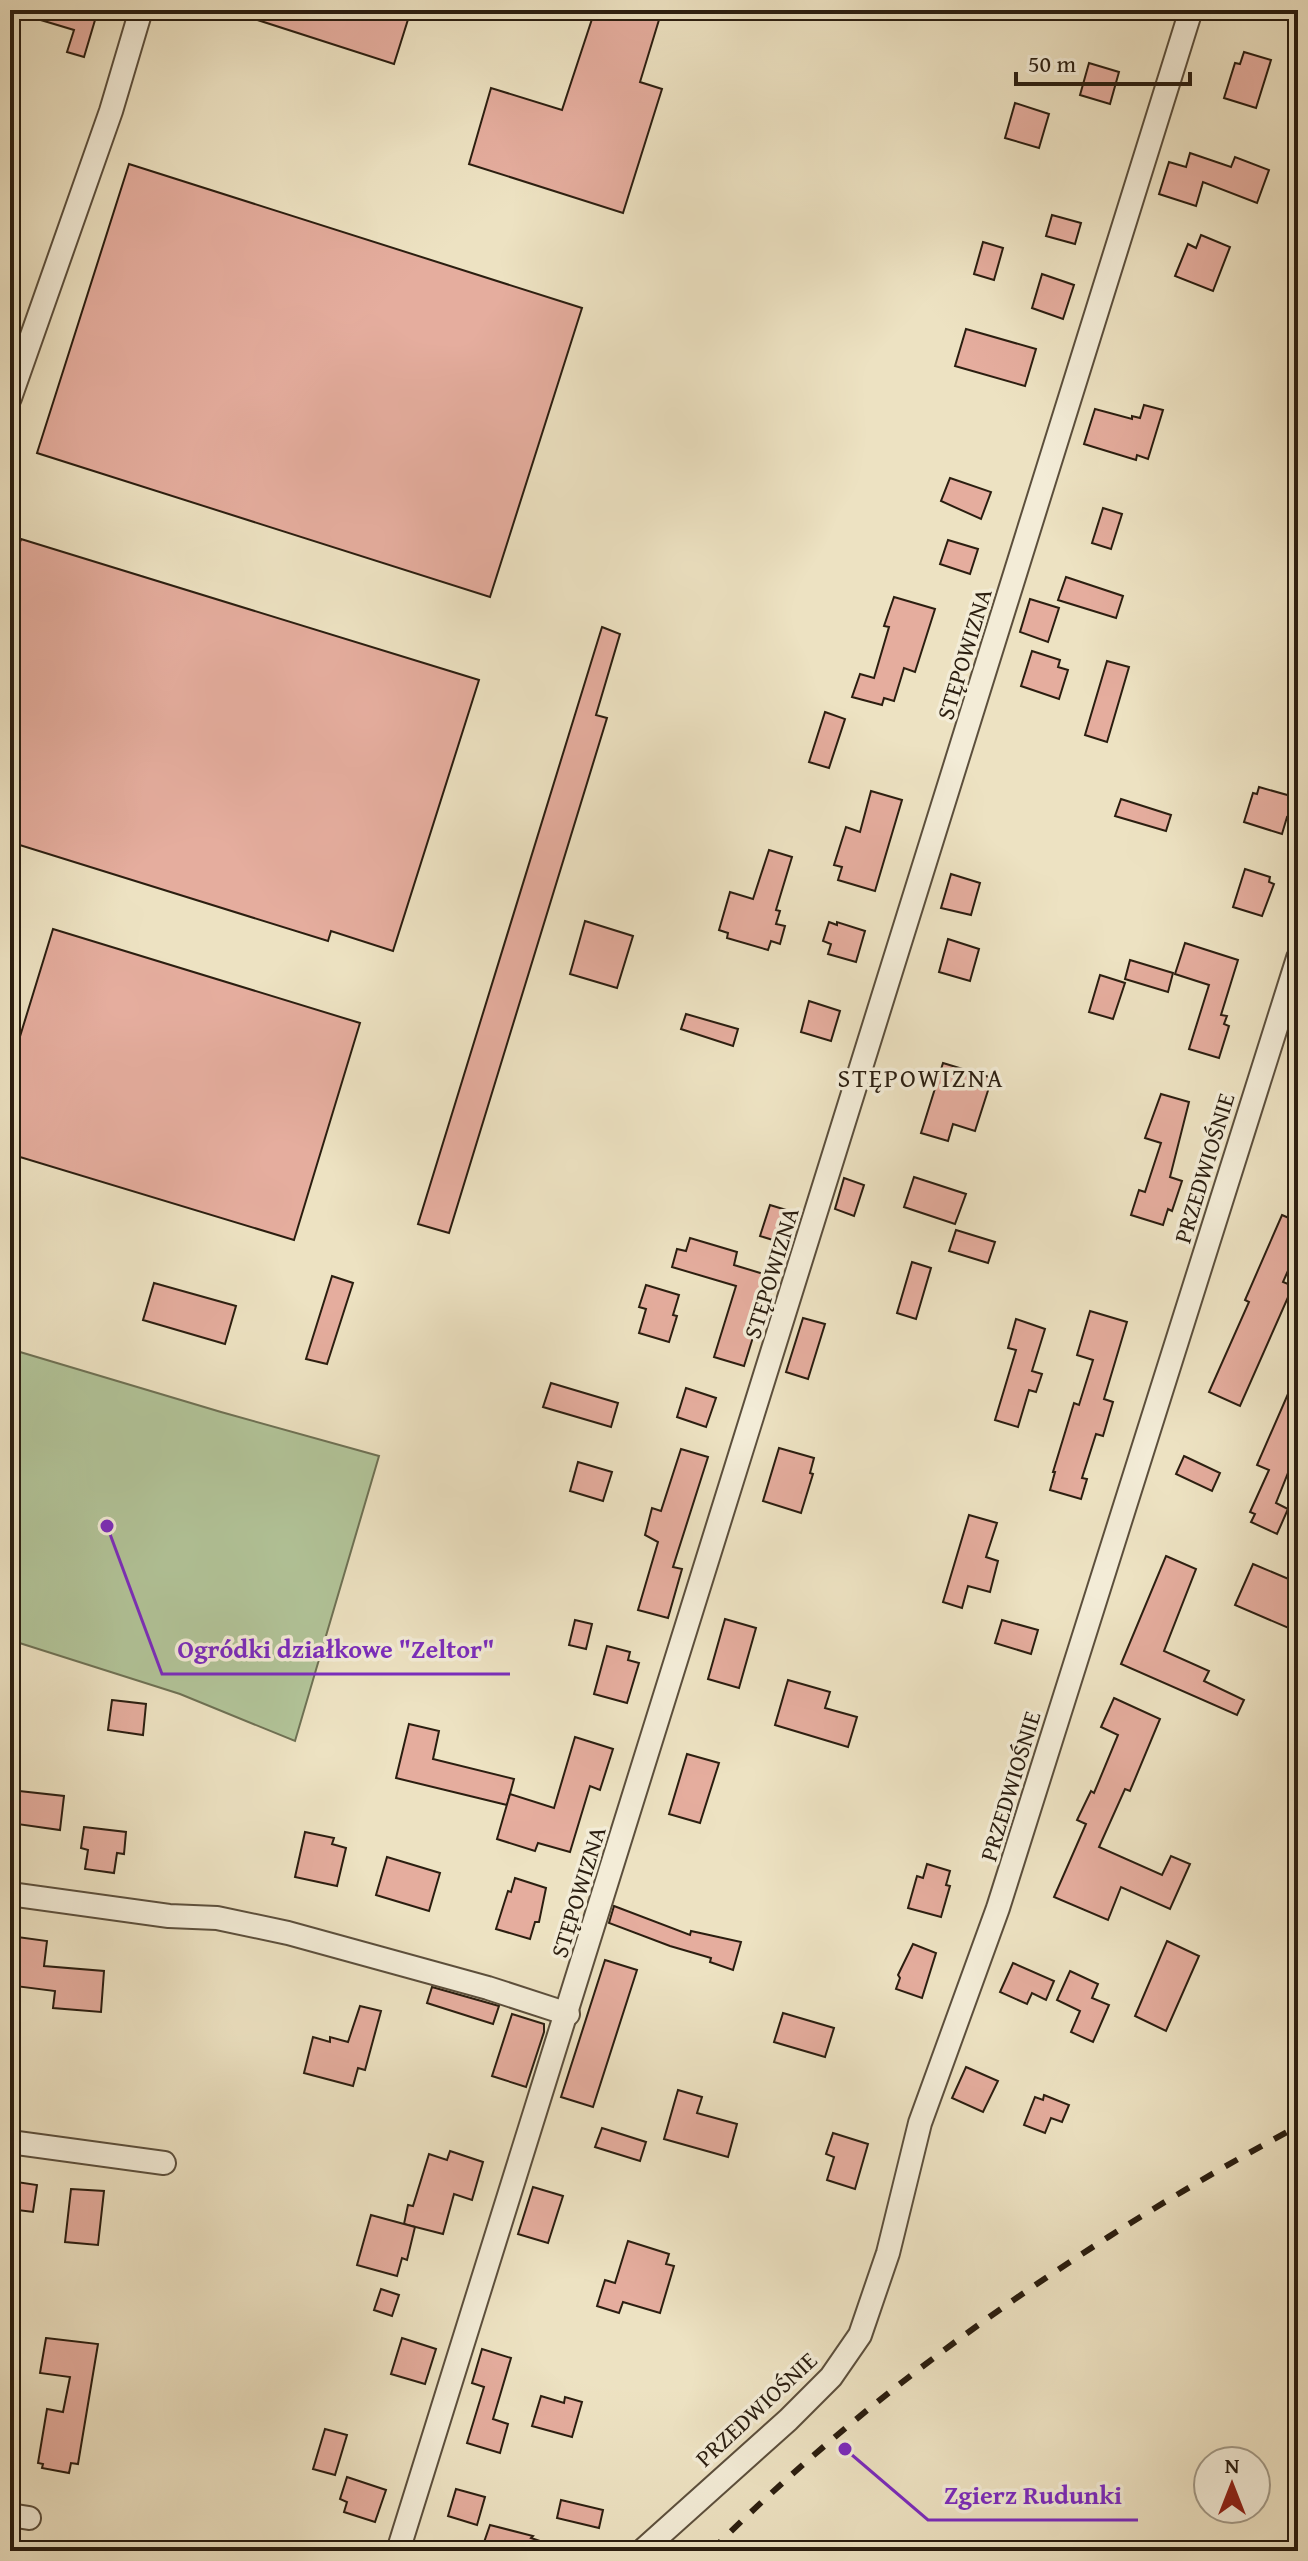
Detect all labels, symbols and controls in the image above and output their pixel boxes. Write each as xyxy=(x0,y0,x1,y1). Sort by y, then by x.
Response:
scale bar xyxy=(1016,36,1190,86)
text: 50 m xyxy=(1028,46,1076,81)
street label: STĘPOWIZNA xyxy=(927,584,1001,724)
district label: STĘPOWIZNA xyxy=(838,1058,1004,1097)
street label: PRZEDWIOŚNIE xyxy=(1165,1089,1243,1247)
street label: STĘPOWIZNA xyxy=(734,1203,808,1343)
callout: Ogródki działkowe "Zeltor" xyxy=(162,1624,510,1674)
text: Ogródki działkowe "Zeltor" xyxy=(178,1629,494,1668)
street label: PRZEDWIOŚNIE xyxy=(971,1707,1049,1865)
street label: STĘPOWIZNA xyxy=(541,1822,615,1962)
street label: PRZEDWIOŚNIE xyxy=(687,2343,825,2475)
north arrow xyxy=(1192,2445,1272,2525)
text: N xyxy=(1225,2449,1240,2481)
callout: Zgierz Rudunki xyxy=(928,2470,1138,2520)
text: Zgierz Rudunki xyxy=(944,2475,1122,2514)

